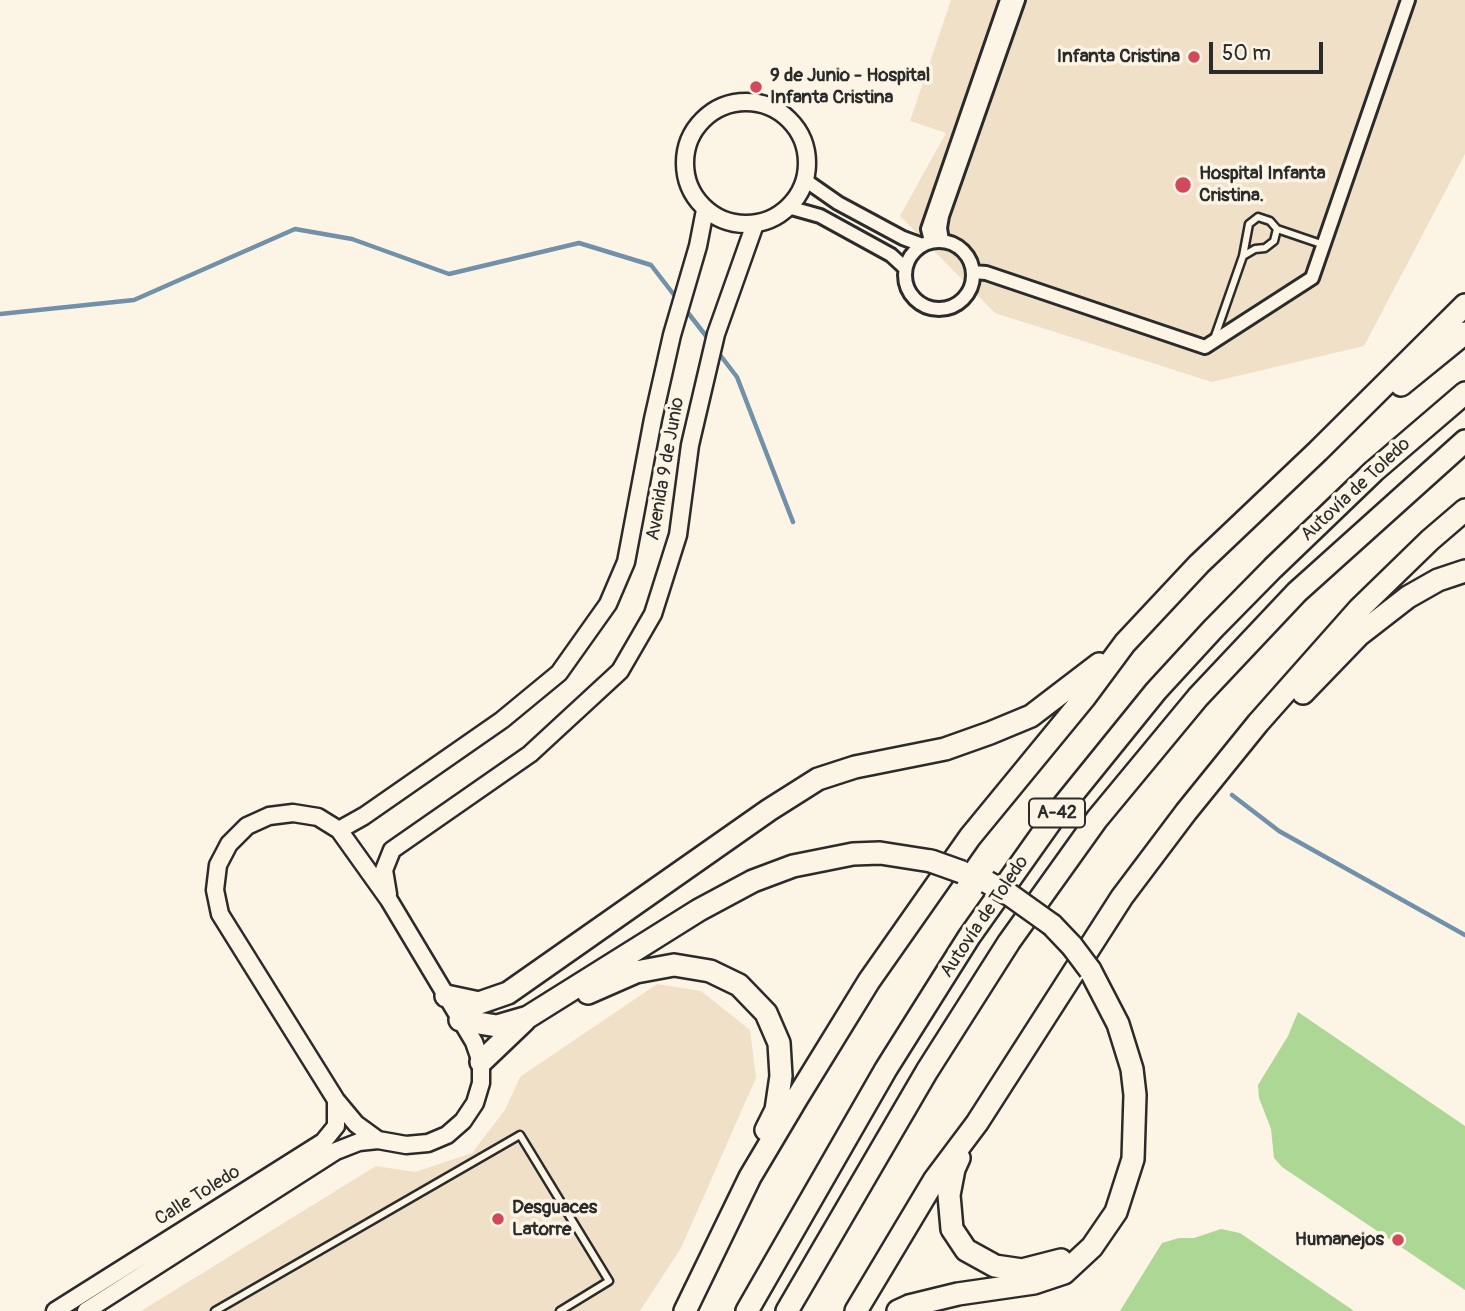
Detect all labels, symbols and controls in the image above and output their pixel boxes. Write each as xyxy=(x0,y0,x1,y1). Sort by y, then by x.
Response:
scale bar xyxy=(1213,28,1327,72)
text: 50 m xyxy=(1222,40,1271,67)
place label: Infanta Cristina xyxy=(1057,46,1180,68)
marker: Infanta Cristina xyxy=(1186,49,1202,65)
place label: 9 de Junio - Hospital Infanta Cristina xyxy=(770,65,930,109)
marker: 9 de Junio - Hospital Infanta Cristina xyxy=(748,79,764,95)
place label: Hospital Infanta Cristina. xyxy=(1199,163,1326,207)
marker: Hospital Infanta Cristina. xyxy=(1173,175,1193,195)
street label: Avenida 9 de Junio xyxy=(642,396,690,542)
street label: Autovía de Toledo xyxy=(1296,433,1416,547)
road number: A-42 xyxy=(1029,798,1085,828)
street label: Autovía de Toledo xyxy=(936,852,1034,982)
street label: Calle Toledo xyxy=(151,1161,245,1231)
place label: Desguaces Latorre xyxy=(512,1197,597,1241)
marker: Desguaces Latorre xyxy=(490,1211,506,1227)
place label: Humanejos xyxy=(1295,1229,1384,1251)
marker: Humanejos xyxy=(1390,1232,1406,1248)

